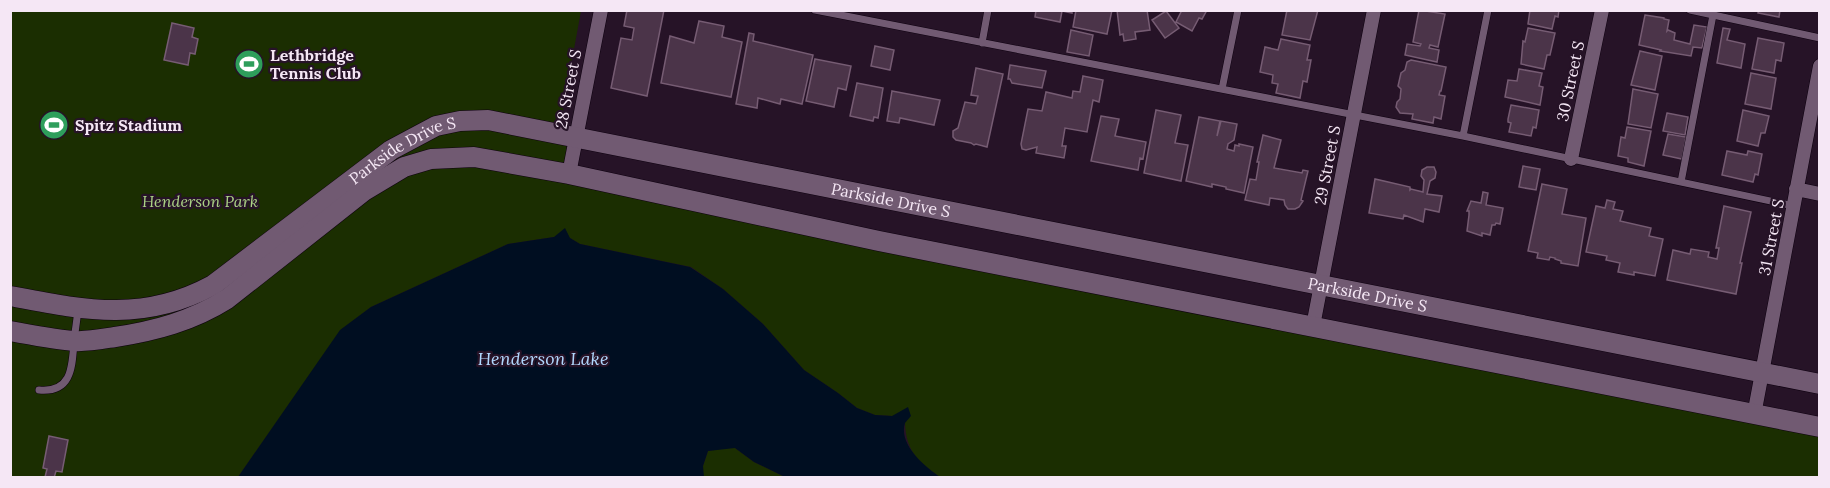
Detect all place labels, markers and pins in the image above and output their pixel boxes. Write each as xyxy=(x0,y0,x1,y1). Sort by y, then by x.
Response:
place label: Lethbridge Tennis Club xyxy=(270,45,361,83)
sports icon: Lethbridge Tennis Club xyxy=(233,48,265,80)
sports icon: Spitz Stadium xyxy=(38,109,70,141)
place label: Spitz Stadium xyxy=(75,115,182,135)

